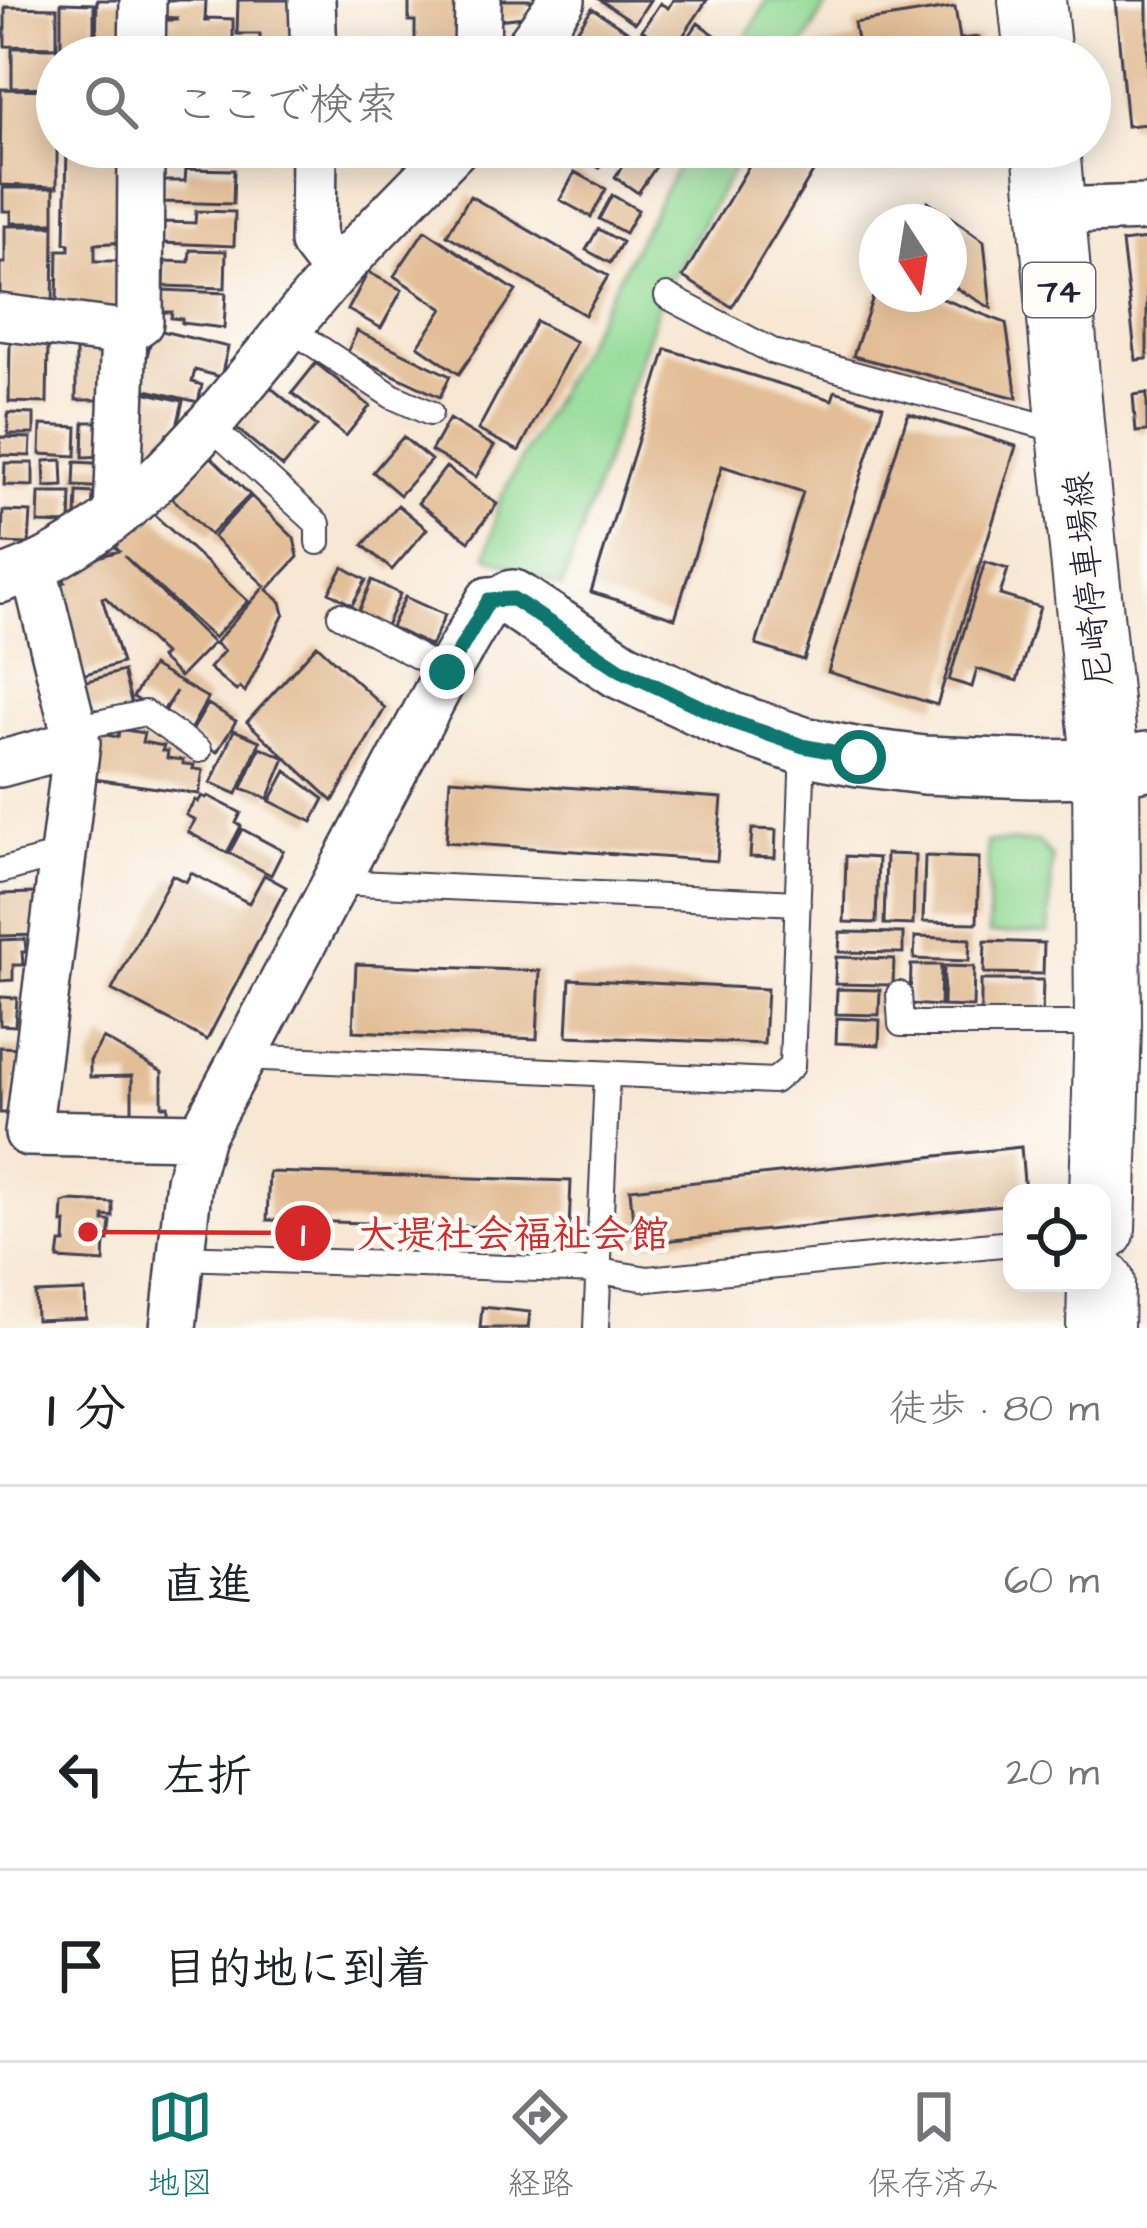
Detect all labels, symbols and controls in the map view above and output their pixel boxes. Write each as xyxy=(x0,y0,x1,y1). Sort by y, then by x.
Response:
search box xyxy=(36,36,1111,168)
icon: search xyxy=(78,69,144,135)
text: ここで検索 xyxy=(174,75,399,137)
north arrow xyxy=(859,204,967,312)
road number: 74 xyxy=(1023,263,1095,317)
street label: 尼崎停車場線 xyxy=(1053,470,1126,690)
route end xyxy=(420,645,474,699)
route start xyxy=(832,730,886,784)
map controls xyxy=(1003,1184,1111,1292)
button: locate xyxy=(1003,1184,1111,1292)
callout: 大堤社会福祉会館 xyxy=(273,1196,693,1271)
text: 大堤社会福祉会館 xyxy=(357,1209,669,1263)
text: 1 xyxy=(301,1210,306,1261)
text: 1 分 xyxy=(48,1375,126,1446)
text: 徒歩 · 80 m xyxy=(888,1383,1099,1437)
icon: ahead xyxy=(48,1549,114,1615)
text: 直進 xyxy=(162,1555,252,1617)
text: 60 m xyxy=(1004,1555,1099,1609)
icon: left xyxy=(48,1741,114,1807)
text: 左折 xyxy=(162,1747,252,1809)
text: 20 m xyxy=(1006,1747,1099,1801)
icon: arrive xyxy=(48,1933,114,1999)
text: 目的地に到着 xyxy=(162,1939,432,2001)
tab: 地図 xyxy=(147,2084,213,2207)
tab: 経路 xyxy=(507,2084,573,2207)
tab: 保存済み xyxy=(868,2084,1000,2207)

